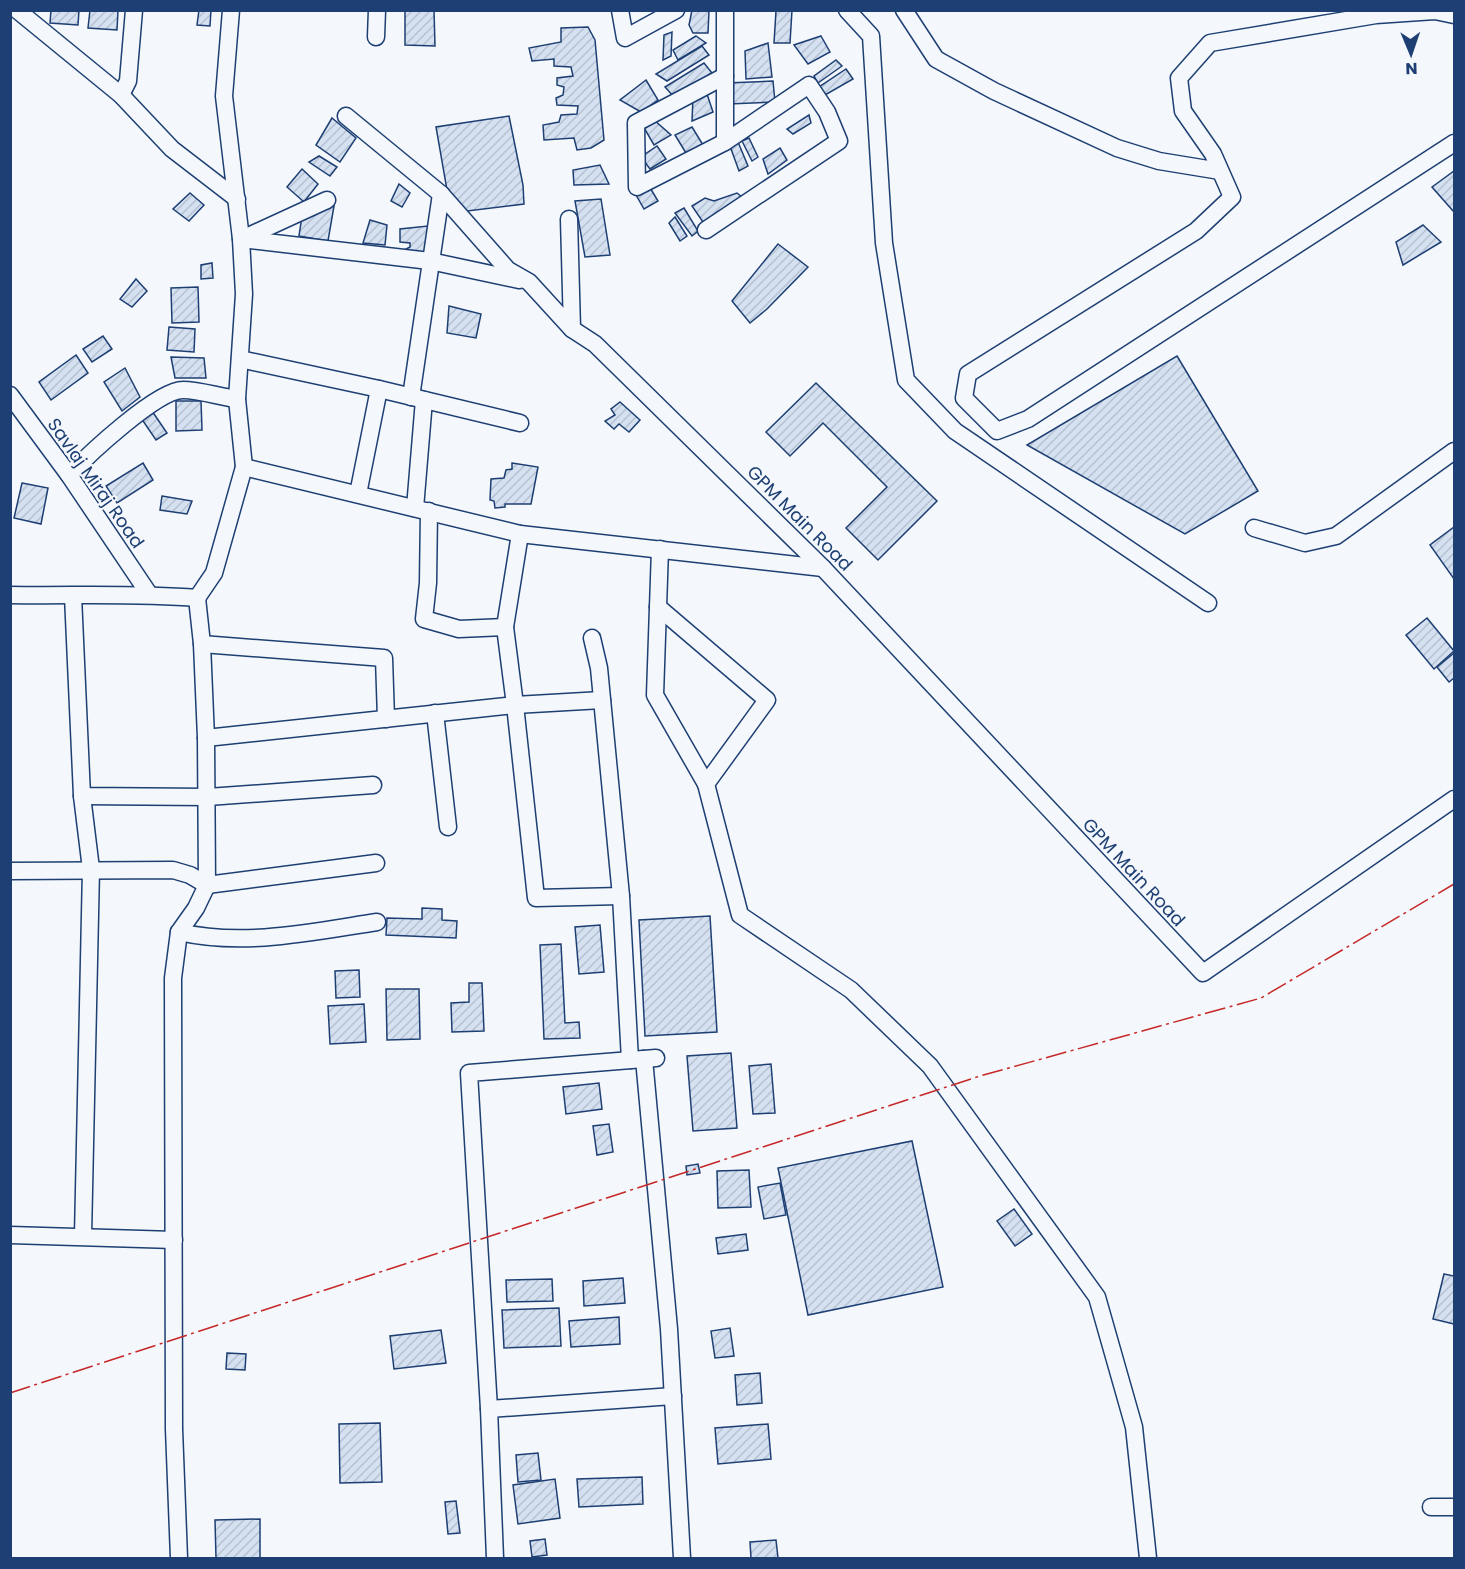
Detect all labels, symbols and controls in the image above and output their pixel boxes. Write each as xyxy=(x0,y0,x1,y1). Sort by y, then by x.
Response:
north arrow xyxy=(1381,24,1441,84)
text: N xyxy=(1405,57,1418,80)
street label: Savlaj Miraj Road xyxy=(42,413,150,553)
street label: GPM Main Road xyxy=(742,460,858,576)
street label: GPM Main Road xyxy=(1077,812,1191,932)

